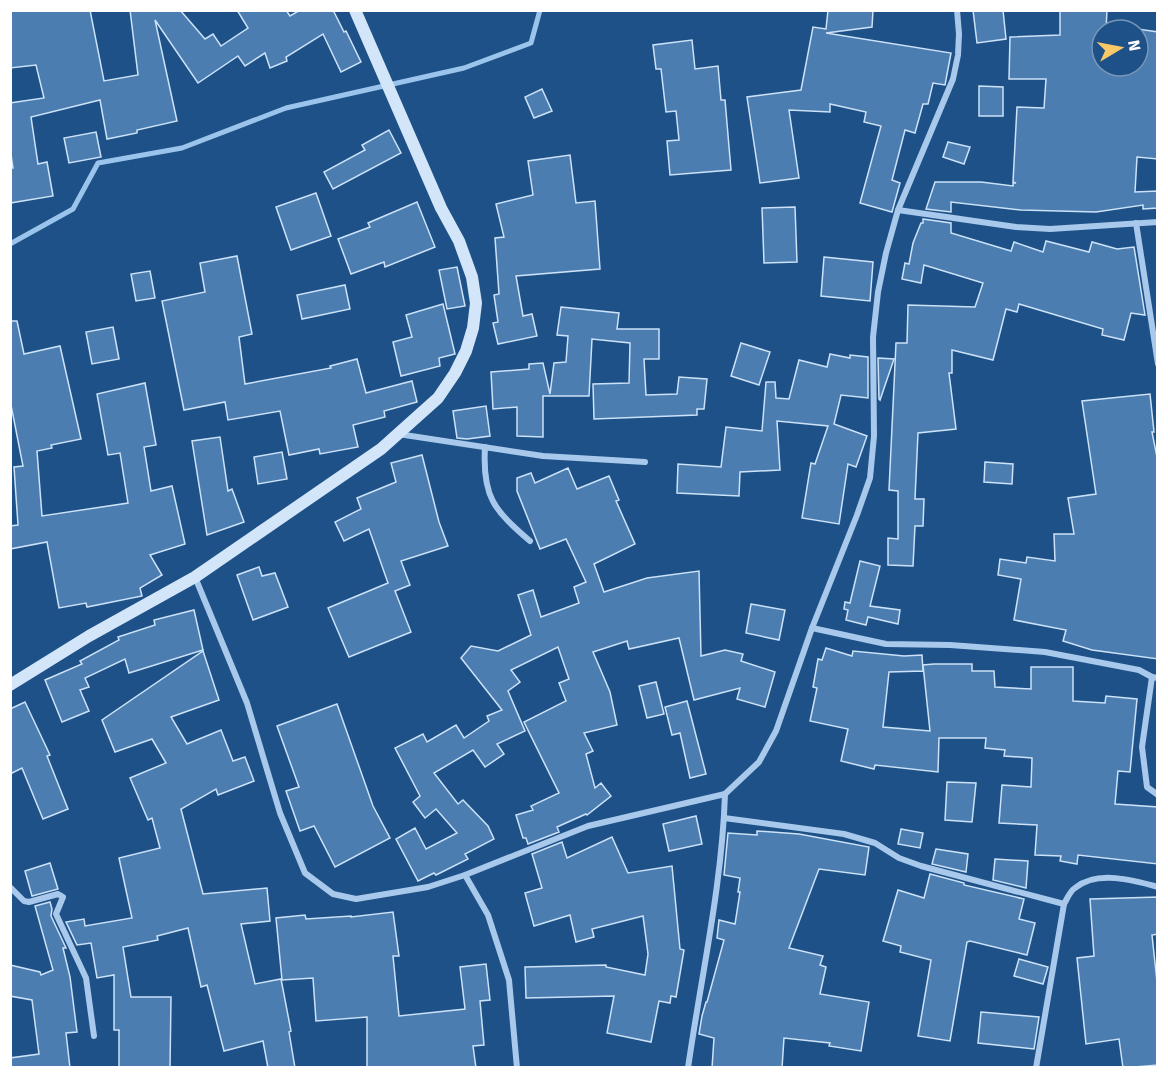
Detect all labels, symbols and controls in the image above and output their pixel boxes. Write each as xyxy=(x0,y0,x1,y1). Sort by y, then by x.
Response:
north arrow xyxy=(1090,18,1150,78)
text: N xyxy=(1123,38,1145,53)

